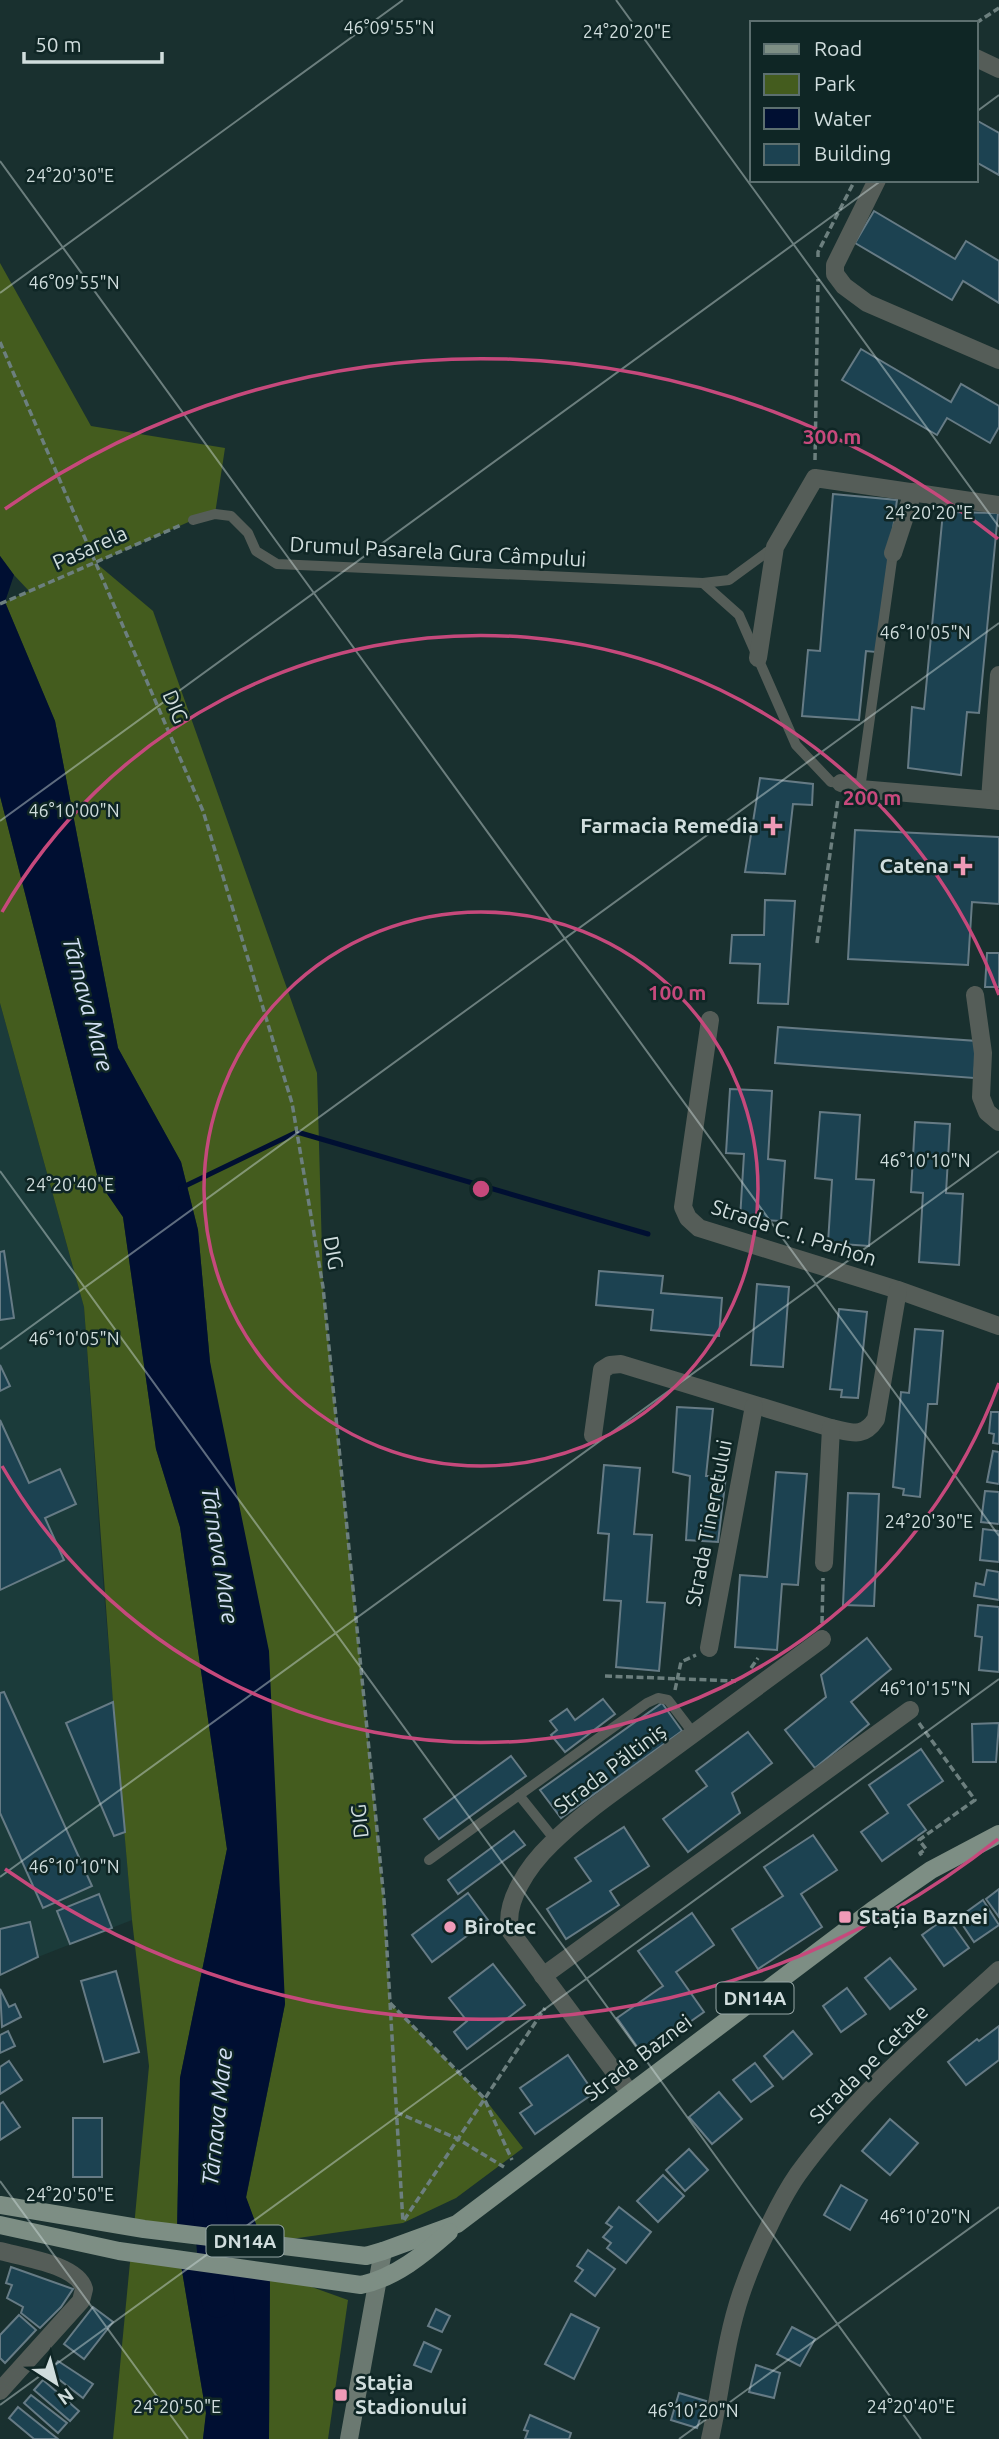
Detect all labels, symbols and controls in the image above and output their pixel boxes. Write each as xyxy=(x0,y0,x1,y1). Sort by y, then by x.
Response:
text: 46°09'55"N xyxy=(343,17,435,37)
scale bar xyxy=(24,21,163,65)
text: 24°20'20"E xyxy=(583,21,671,41)
legend xyxy=(750,21,978,182)
text: 50 m xyxy=(35,32,82,56)
text: Road xyxy=(814,36,862,60)
text: Park xyxy=(814,71,856,95)
text: Water xyxy=(814,106,872,130)
text: Building xyxy=(814,141,891,165)
text: 24°20'30"E xyxy=(26,165,114,185)
text: 46°09'55"N xyxy=(28,272,120,292)
text: 300 m xyxy=(803,424,861,448)
text: 24°20'20"E xyxy=(885,502,973,522)
street label: Pasarela xyxy=(49,520,131,574)
street label: Drumul Pasarela Gura Câmpului xyxy=(289,531,587,571)
text: 46°10'05"N xyxy=(879,622,971,642)
street label: DIG xyxy=(158,686,194,727)
text: 200 m xyxy=(843,785,901,809)
text: 46°10'00"N xyxy=(28,800,120,820)
place label: Farmacia Remedia xyxy=(580,813,759,837)
marker: Farmacia Remedia xyxy=(765,818,781,834)
place label: Catena xyxy=(880,853,949,877)
marker: Catena xyxy=(955,858,971,874)
water label: Târnava Mare xyxy=(59,934,119,1074)
text: 100 m xyxy=(648,980,706,1004)
text: 46°10'10"N xyxy=(879,1150,971,1170)
text: 24°20'40"E xyxy=(26,1174,114,1194)
centre of rings xyxy=(469,1177,493,1201)
street label: Strada C. I. Parhon xyxy=(709,1194,880,1270)
street label: DIG xyxy=(319,1234,349,1272)
text: 46°10'05"N xyxy=(28,1328,120,1348)
street label: Strada Tineretului xyxy=(680,1438,736,1608)
water label: Târnava Mare xyxy=(197,1485,244,1626)
text: 24°20'30"E xyxy=(885,1511,973,1531)
text: 46°10'15"N xyxy=(879,1678,971,1698)
street label: Strada Păltiniș xyxy=(549,1718,670,1818)
street label: DIG xyxy=(345,1803,373,1839)
text: 46°10'10"N xyxy=(28,1856,120,1876)
place label: Stația Baznei xyxy=(859,1904,988,1928)
marker: Stația Baznei xyxy=(837,1909,853,1925)
place label: Birotec xyxy=(464,1914,536,1938)
marker: Birotec xyxy=(442,1919,458,1935)
road number: DN14A xyxy=(716,1982,794,2014)
street label: Strada pe Cetate xyxy=(804,1999,933,2128)
street label: Strada Baznei xyxy=(579,2009,696,2105)
water label: Târnava Mare xyxy=(197,2046,236,2187)
text: 24°20'50"E xyxy=(26,2184,114,2204)
text: 46°10'20"N xyxy=(879,2206,971,2226)
road number: DN14A xyxy=(206,2226,284,2256)
north arrow xyxy=(21,2348,91,2418)
place label: Stația Stadionului xyxy=(355,2370,467,2418)
text: N xyxy=(54,2384,78,2410)
marker: Stația Stadionului xyxy=(333,2387,349,2403)
text: 24°20'50"E xyxy=(133,2396,221,2416)
text: 24°20'40"E xyxy=(867,2396,955,2416)
text: 46°10'20"N xyxy=(647,2400,739,2420)

